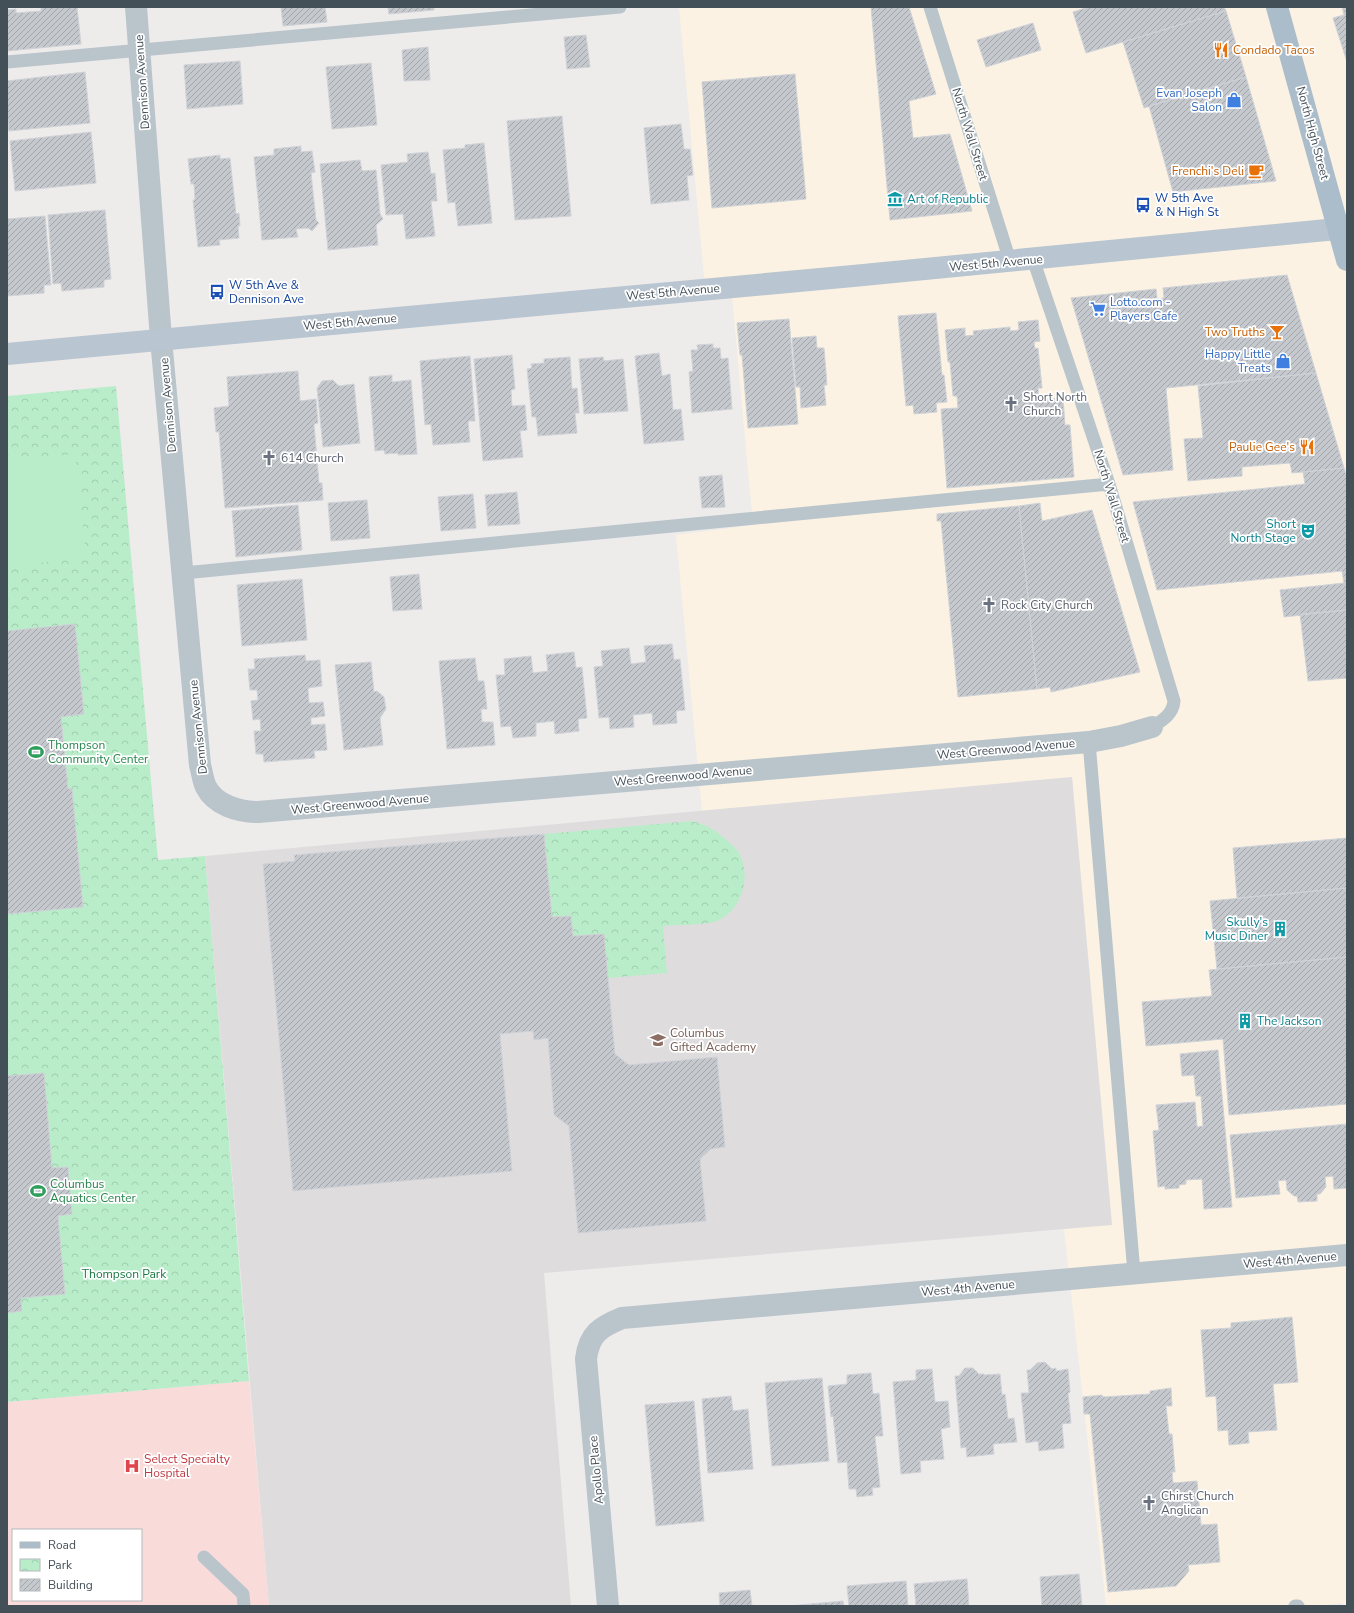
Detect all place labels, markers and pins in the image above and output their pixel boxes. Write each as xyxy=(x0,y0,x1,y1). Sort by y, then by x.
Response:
restaurant icon: Condado Tacos xyxy=(1212,41,1230,59)
place label: Condado Tacos xyxy=(1233,42,1315,58)
place label: Evan Joseph Salon xyxy=(1156,85,1222,115)
shop icon: Evan Joseph Salon xyxy=(1225,91,1243,109)
cafe icon: Frenchi's Deli xyxy=(1247,162,1265,180)
place label: Frenchi's Deli xyxy=(1172,163,1244,179)
museum icon: Art of Republic xyxy=(886,190,904,208)
place label: W 5th Ave & N High St xyxy=(1155,190,1220,220)
place label: Art of Republic xyxy=(907,191,989,207)
bus stop icon: W 5th Ave & N High St xyxy=(1134,196,1152,214)
place label: W 5th Ave & Dennison Ave xyxy=(229,277,304,307)
bus stop icon: W 5th Ave & Dennison Ave xyxy=(208,283,226,301)
place label: Lotto.com - Players Cafe xyxy=(1110,294,1177,324)
supermarket icon: Lotto.com - Players Cafe xyxy=(1089,300,1107,318)
bar icon: Two Truths xyxy=(1268,323,1286,341)
place label: Two Truths xyxy=(1205,324,1265,340)
place label: Happy Little Treats xyxy=(1205,346,1271,376)
shop icon: Happy Little Treats xyxy=(1274,352,1292,370)
place label: Short North Church xyxy=(1023,389,1087,419)
church icon: Short North Church xyxy=(1002,395,1020,413)
restaurant icon: Paulie Gee's xyxy=(1298,438,1316,456)
place label: Paulie Gee's xyxy=(1229,439,1295,455)
church icon: 614 Church xyxy=(260,449,278,467)
place label: 614 Church xyxy=(281,450,344,466)
place label: Short North Stage xyxy=(1230,516,1297,546)
theatre icon: Short North Stage xyxy=(1299,522,1317,540)
church icon: Rock City Church xyxy=(980,596,998,614)
place label: Rock City Church xyxy=(1001,597,1093,613)
place label: Thompson Community Center xyxy=(48,737,149,767)
sports icon: Thompson Community Center xyxy=(27,743,45,761)
place label: Skully's Music Diner xyxy=(1205,914,1269,944)
building icon: Skully's Music Diner xyxy=(1271,920,1289,938)
building icon: The Jackson xyxy=(1236,1012,1254,1030)
place label: The Jackson xyxy=(1257,1013,1321,1029)
place label: Columbus Gifted Academy xyxy=(670,1025,757,1055)
school or university icon: Columbus Gifted Academy xyxy=(649,1031,667,1049)
place label: Columbus Aquatics Center xyxy=(50,1176,137,1206)
sports icon: Columbus Aquatics Center xyxy=(29,1182,47,1200)
place label: Select Specialty Hospital xyxy=(144,1451,231,1481)
hospital icon: Select Specialty Hospital xyxy=(123,1457,141,1475)
place label: Chirst Church Anglican xyxy=(1161,1488,1234,1518)
church icon: Chirst Church Anglican xyxy=(1140,1494,1158,1512)

